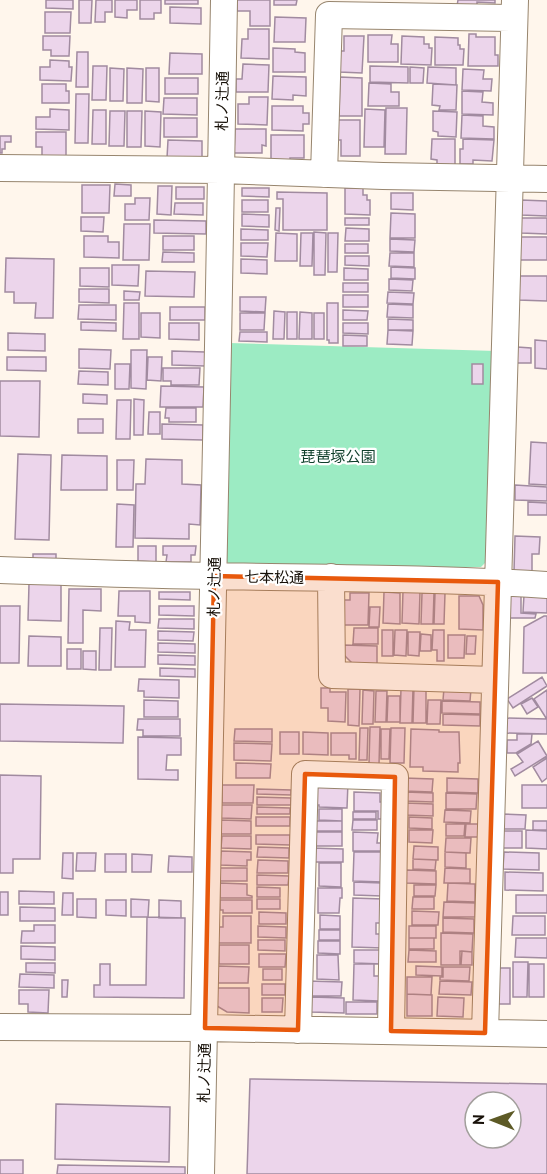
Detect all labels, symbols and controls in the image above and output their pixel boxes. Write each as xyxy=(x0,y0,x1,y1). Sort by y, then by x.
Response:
street label: 札ノ辻通 xyxy=(212,71,232,131)
park label: 琵琶塚公園 xyxy=(300,447,376,466)
street label: 札ノ辻通 xyxy=(204,557,224,617)
street label: 七本松通 xyxy=(244,567,304,587)
street label: 札ノ辻通 xyxy=(194,1043,214,1103)
north arrow xyxy=(463,1090,523,1150)
text: N xyxy=(468,1114,488,1125)

